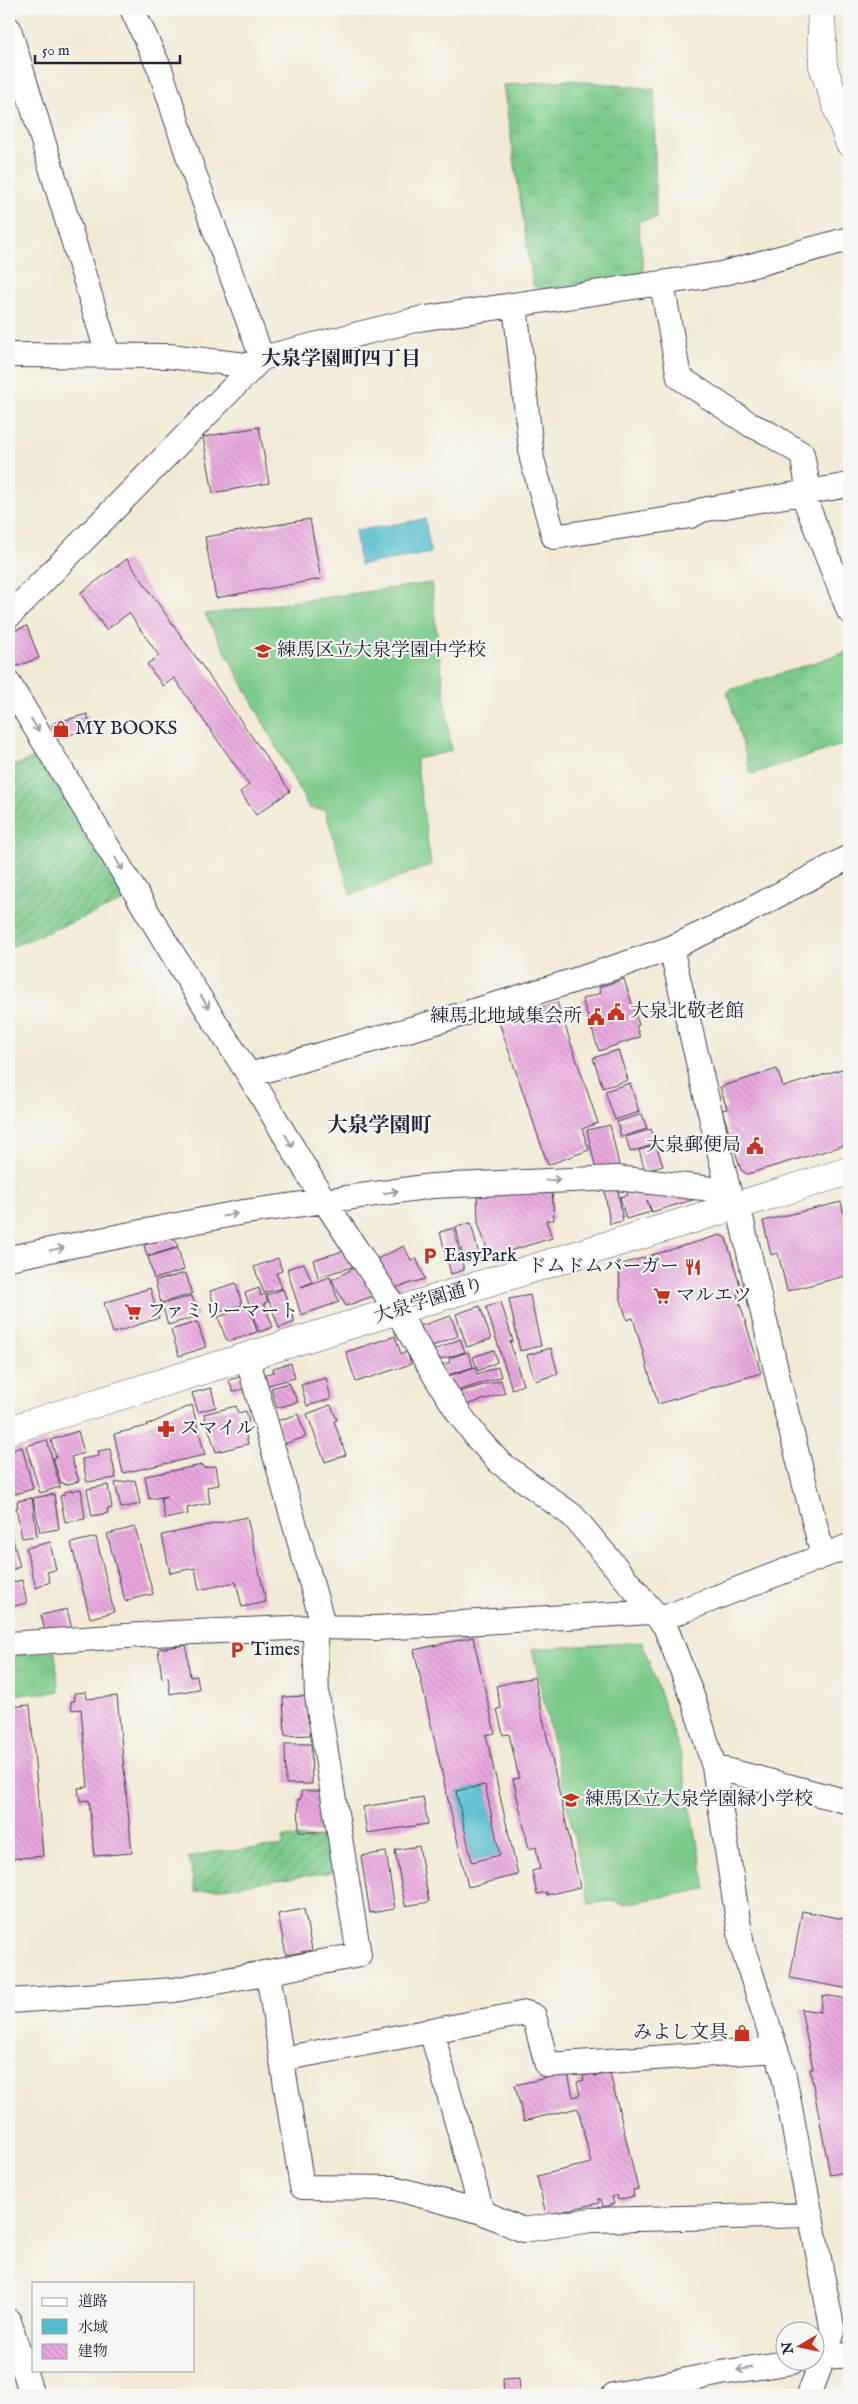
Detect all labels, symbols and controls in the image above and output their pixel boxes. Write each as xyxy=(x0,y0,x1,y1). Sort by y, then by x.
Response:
scale bar xyxy=(35,32,180,64)
text: 50 m xyxy=(42,41,70,60)
district label: 大泉学園町四丁目 xyxy=(261,347,421,372)
place label: 練馬区立大泉学園中学校 xyxy=(277,639,486,663)
school or university icon: 練馬区立大泉学園中学校 xyxy=(253,641,273,661)
place label: MY BOOKS xyxy=(75,717,177,741)
one-way arrow xyxy=(30,718,40,732)
shop icon: MY BOOKS xyxy=(51,719,71,739)
one-way arrow xyxy=(114,857,124,872)
one-way arrow xyxy=(200,995,210,1009)
place label: 大泉北敬老館 xyxy=(630,1000,744,1024)
public building icon: 大泉北敬老館 xyxy=(606,1002,626,1022)
place label: 練馬北地域集会所 xyxy=(430,1005,582,1029)
public building icon: 練馬北地域集会所 xyxy=(586,1007,606,1027)
district label: 大泉学園町 xyxy=(327,1113,432,1140)
one-way arrow xyxy=(284,1134,294,1149)
place label: 大泉郵便局 xyxy=(646,1134,741,1158)
public building icon: 大泉郵便局 xyxy=(745,1136,765,1156)
one-way arrow xyxy=(545,1176,561,1185)
one-way arrow xyxy=(383,1187,399,1197)
one-way arrow xyxy=(222,1209,238,1219)
one-way arrow xyxy=(48,1244,64,1253)
place label: EasyPark xyxy=(444,1244,518,1268)
parking icon: EasyPark xyxy=(420,1246,440,1266)
place label: ドムドムバーガー xyxy=(527,1255,679,1279)
restaurant icon: ドムドムバーガー xyxy=(683,1257,703,1277)
street label: 大泉学園通り xyxy=(371,1273,487,1329)
place label: マルエツ xyxy=(676,1284,752,1308)
supermarket icon: マルエツ xyxy=(652,1286,672,1306)
place label: ファミリーマート xyxy=(147,1300,299,1324)
supermarket icon: ファミリーマート xyxy=(123,1302,143,1322)
place label: スマイル xyxy=(180,1417,255,1441)
pharmacy icon: スマイル xyxy=(156,1419,176,1439)
place label: Times xyxy=(251,1638,300,1662)
parking icon: Times xyxy=(227,1640,247,1660)
place label: 練馬区立大泉学園緑小学校 xyxy=(585,1788,813,1812)
school or university icon: 練馬区立大泉学園緑小学校 xyxy=(561,1790,581,1810)
place label: みよし文具 xyxy=(633,2021,728,2045)
shop icon: みよし文具 xyxy=(732,2023,752,2043)
legend xyxy=(32,2282,195,2372)
text: 道路 xyxy=(78,2292,108,2311)
text: 水域 xyxy=(78,2318,108,2337)
north arrow xyxy=(776,2322,826,2372)
text: N xyxy=(778,2340,798,2356)
text: 建物 xyxy=(78,2342,108,2361)
one-way arrow xyxy=(736,2364,752,2374)

